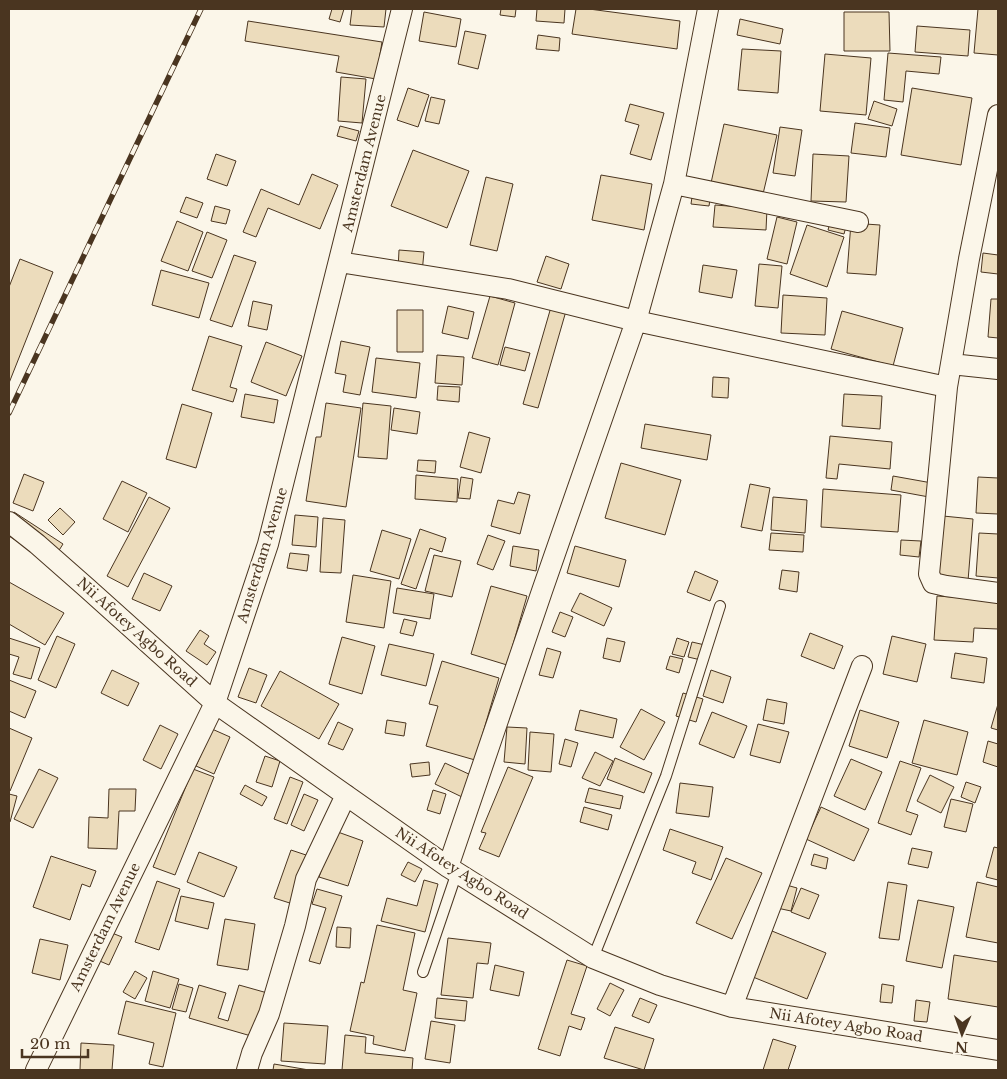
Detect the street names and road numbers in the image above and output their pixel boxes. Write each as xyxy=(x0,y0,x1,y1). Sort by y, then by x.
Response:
street label: Amsterdam Avenue xyxy=(338,92,390,235)
street label: Amsterdam Avenue xyxy=(232,485,291,626)
street label: Nii Afotey Agbo Road xyxy=(73,573,201,691)
street label: Nii Afotey Agbo Road xyxy=(392,823,532,923)
street label: Amsterdam Avenue xyxy=(66,860,144,995)
street label: Nii Afotey Agbo Road xyxy=(768,1004,924,1046)

